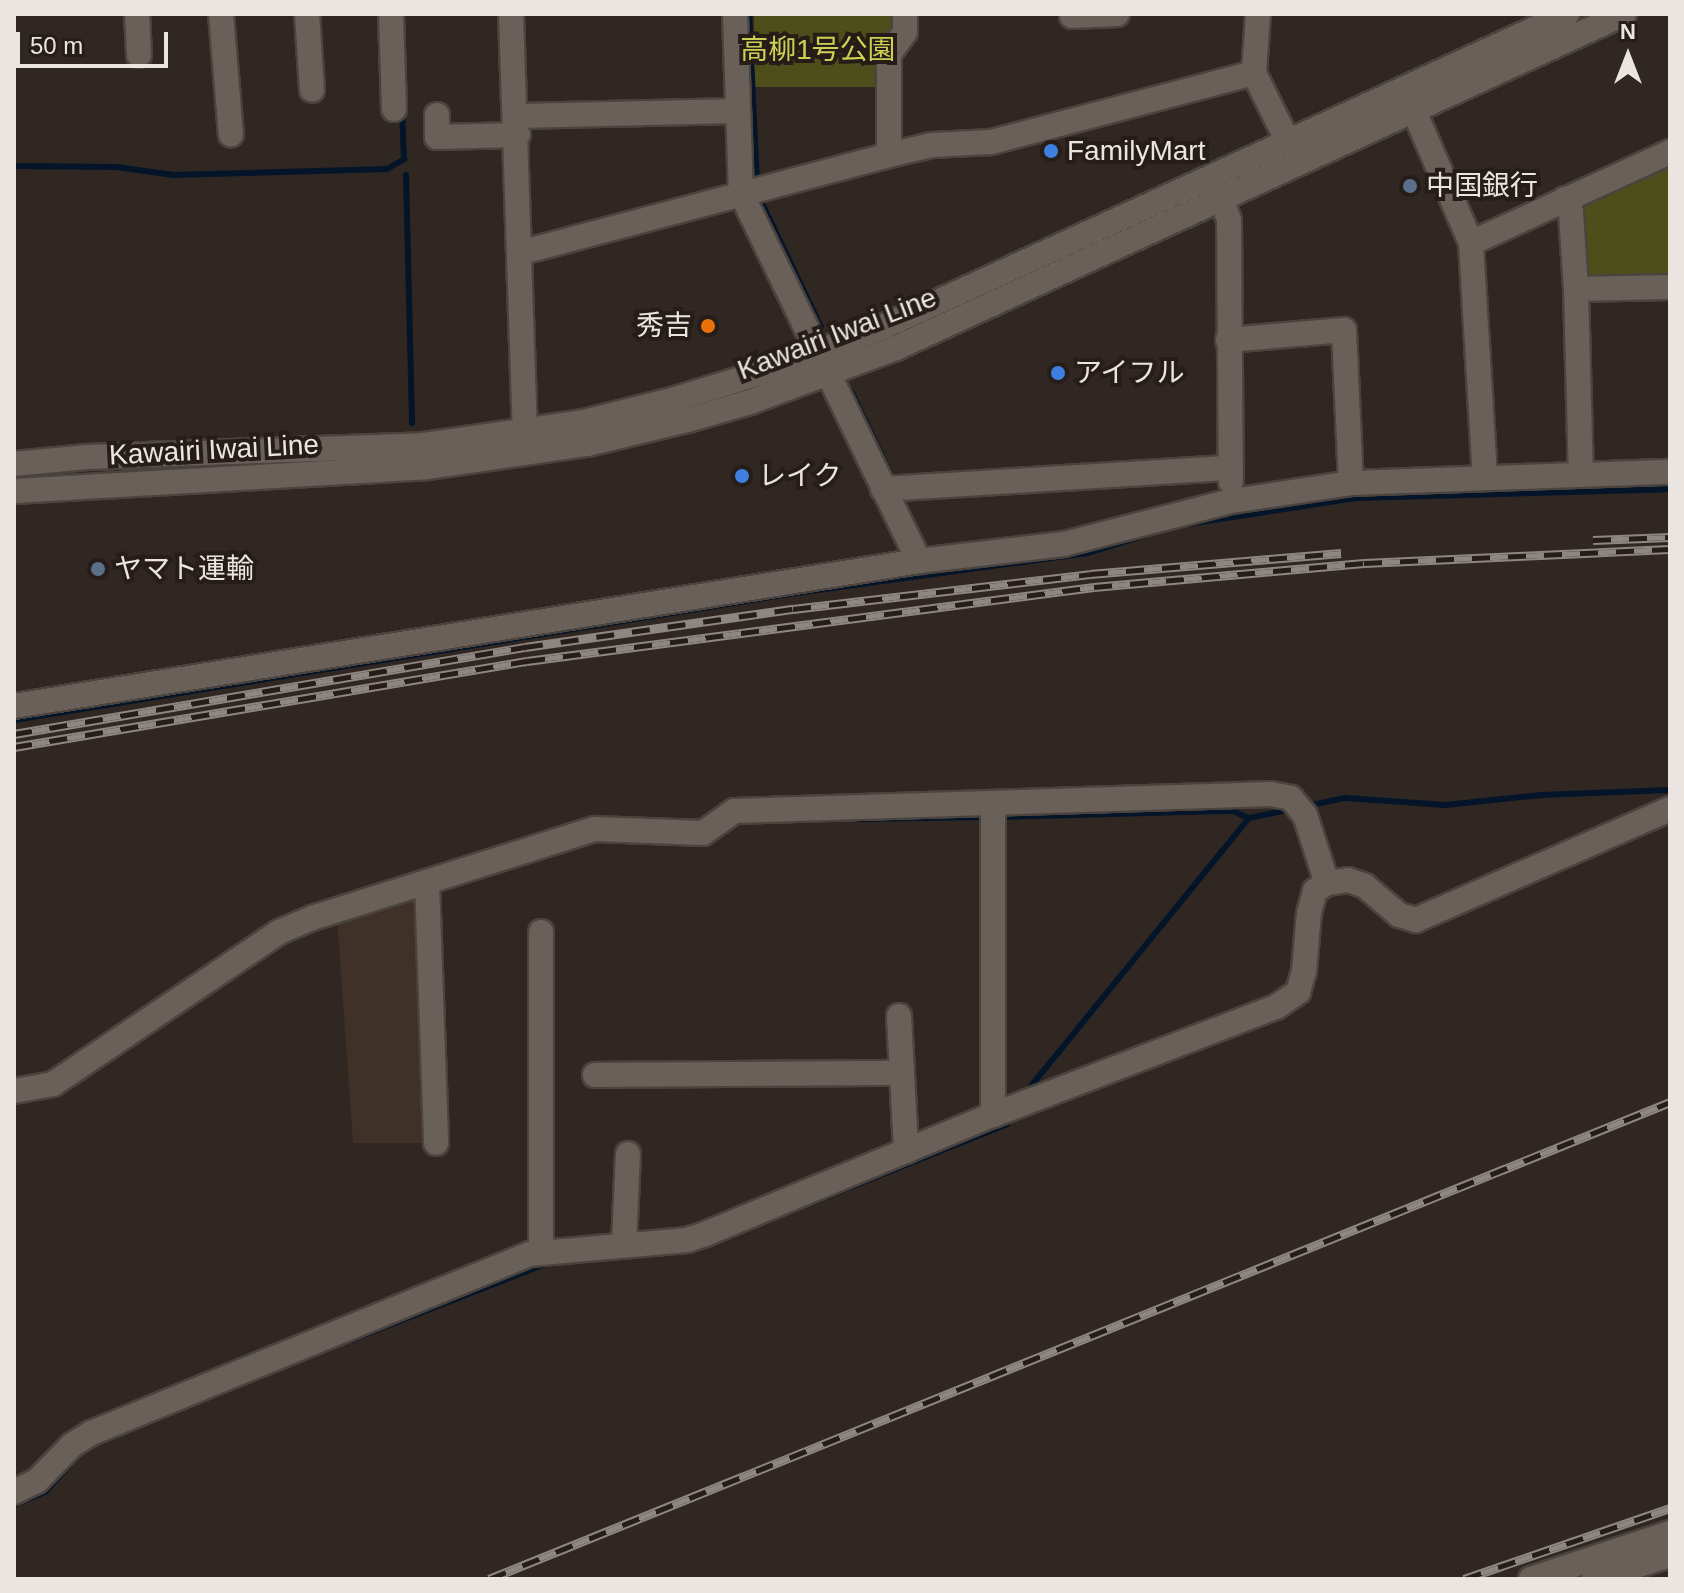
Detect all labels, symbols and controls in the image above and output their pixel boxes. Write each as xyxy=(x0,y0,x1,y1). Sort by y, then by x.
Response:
scale bar xyxy=(20,16,172,66)
north arrow xyxy=(1588,16,1668,96)
text: N xyxy=(1620,19,1636,44)
text: 50 m xyxy=(30,32,83,59)
park label: 高柳1号公園 xyxy=(740,33,896,67)
place label: FamilyMart xyxy=(1067,134,1205,168)
marker: FamilyMart xyxy=(1042,142,1060,160)
place label: 中国銀行 xyxy=(1426,169,1538,203)
marker: 中国銀行 xyxy=(1401,177,1419,195)
street label: Kawairi Iwai Line xyxy=(733,281,941,387)
place label: 秀吉 xyxy=(636,309,692,343)
marker: 秀吉 xyxy=(699,317,717,335)
place label: アイフル xyxy=(1074,356,1186,390)
marker: アイフル xyxy=(1049,364,1067,382)
street label: Kawairi Iwai Line xyxy=(108,428,320,472)
place label: レイク xyxy=(758,459,842,493)
marker: レイク xyxy=(733,467,751,485)
place label: ヤマト運輸 xyxy=(114,552,254,586)
marker: ヤマト運輸 xyxy=(89,560,107,578)

